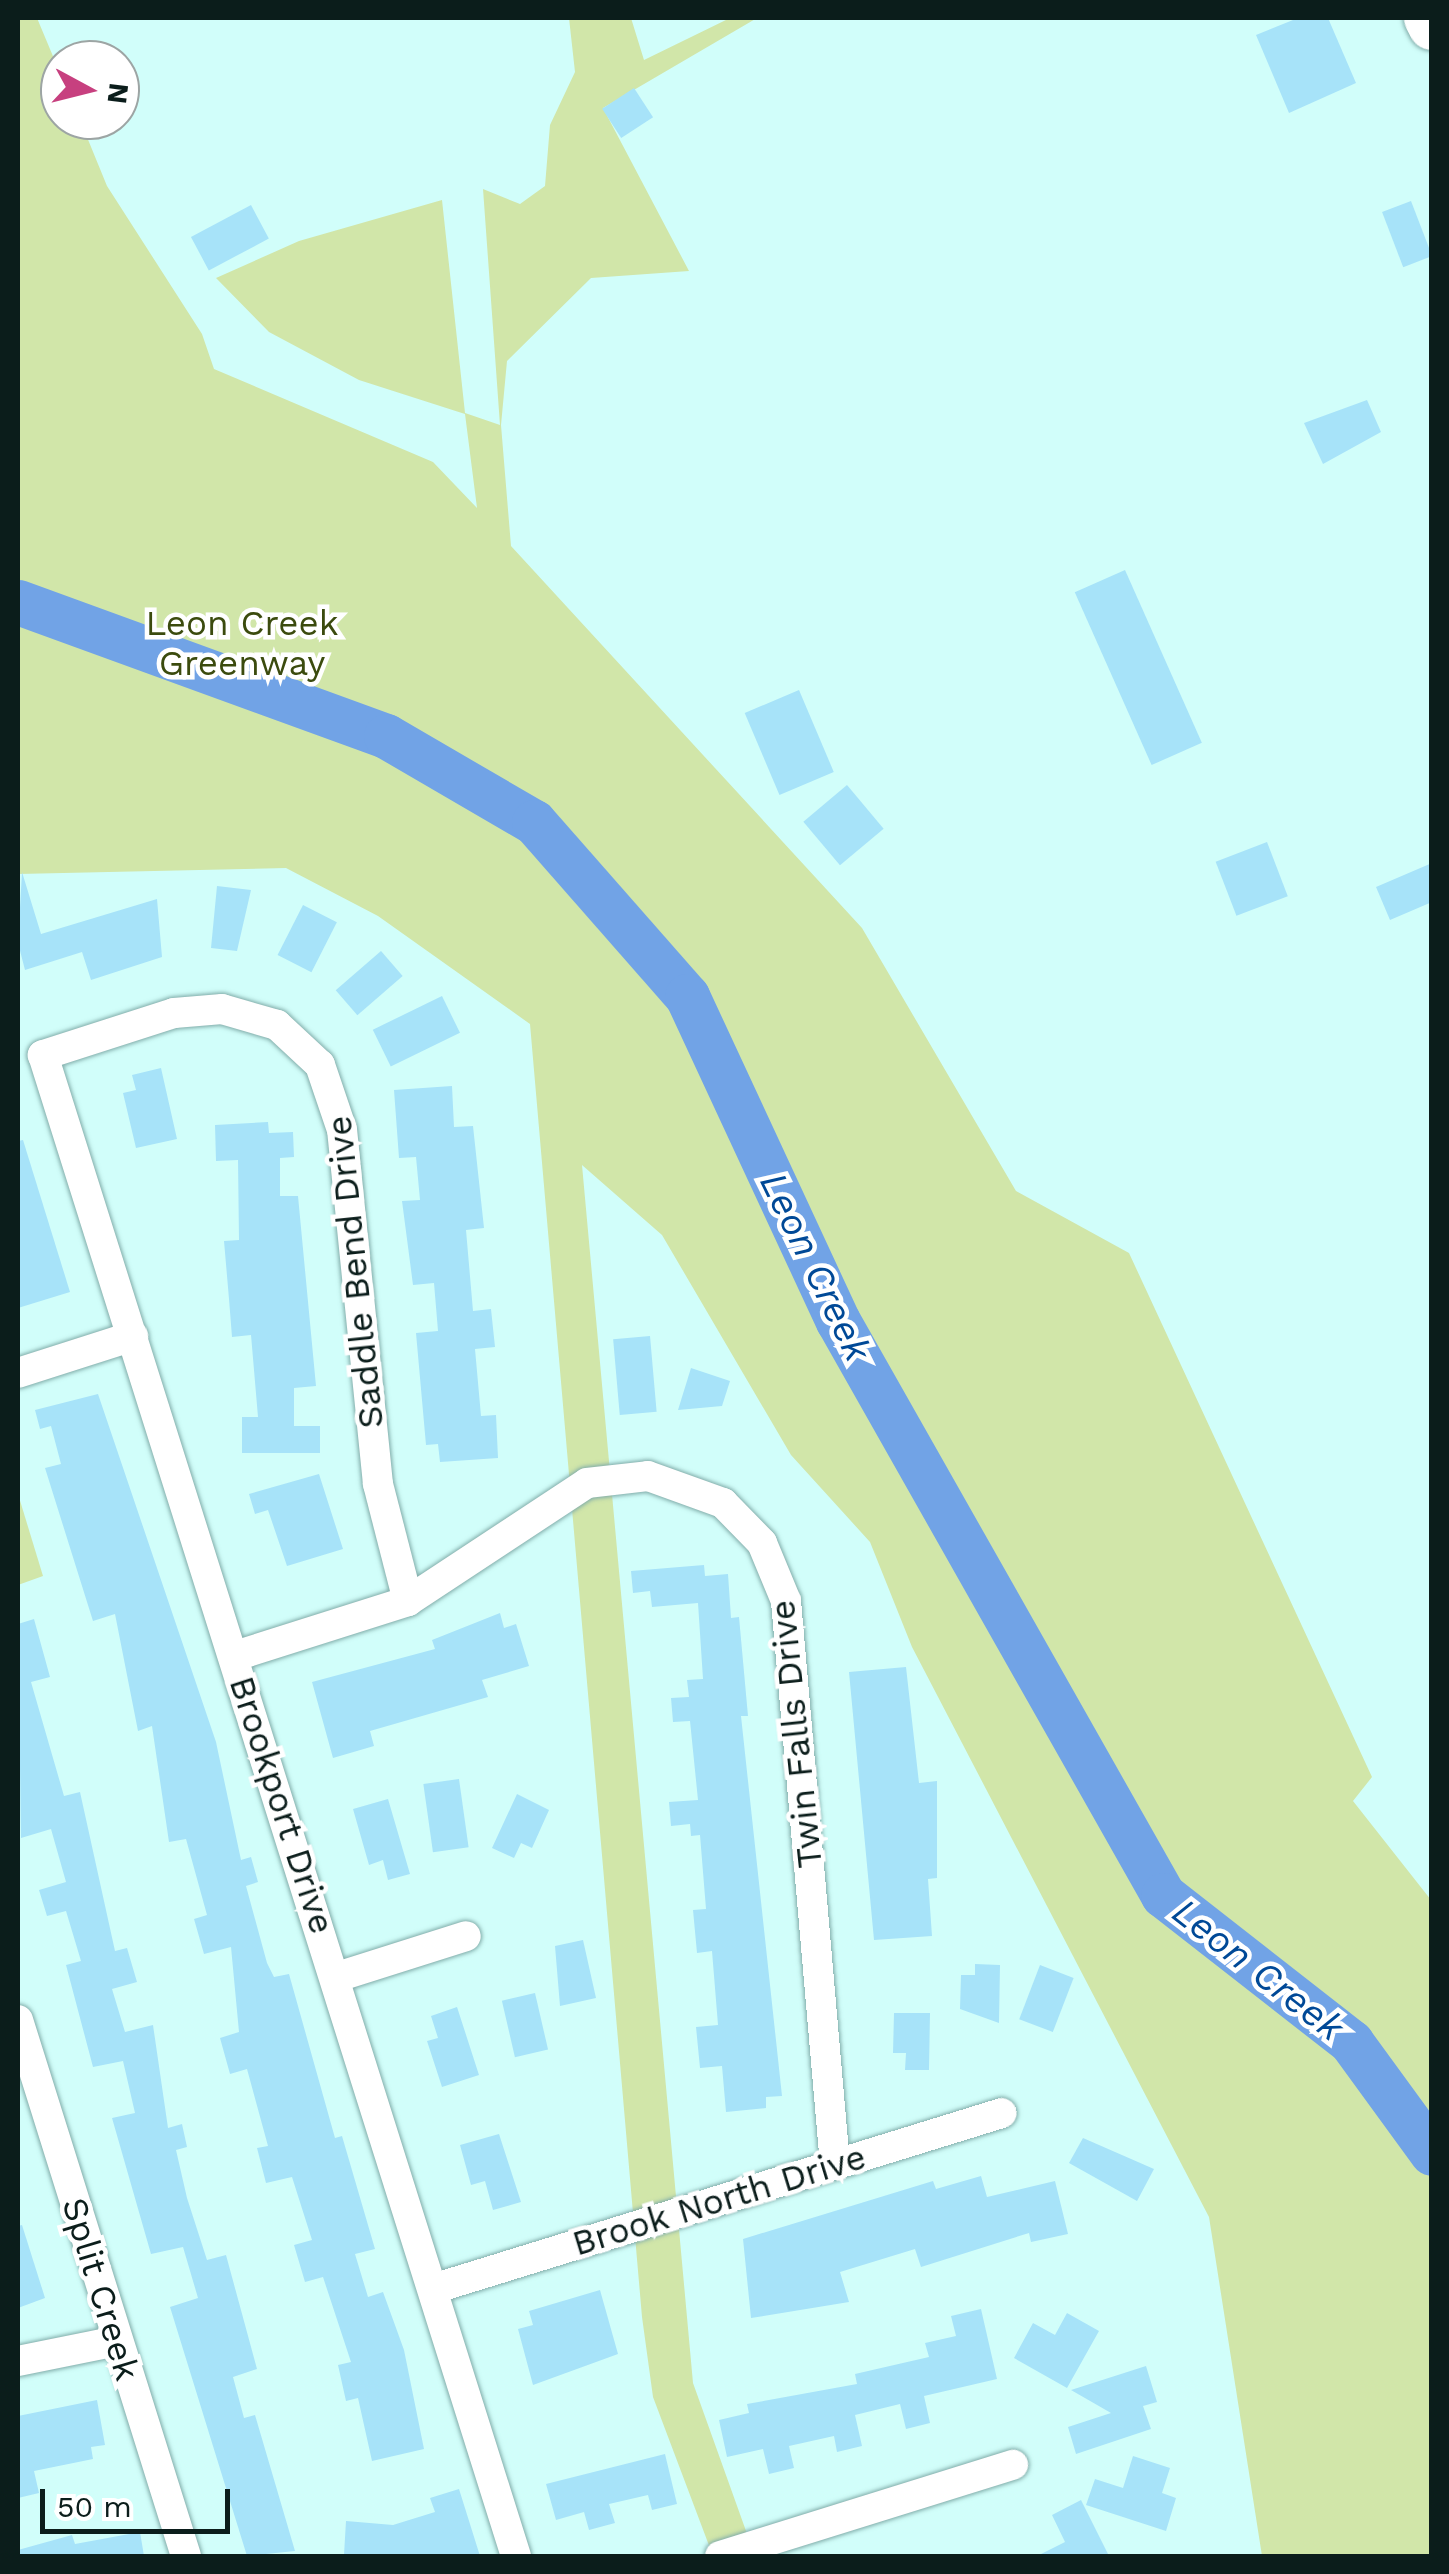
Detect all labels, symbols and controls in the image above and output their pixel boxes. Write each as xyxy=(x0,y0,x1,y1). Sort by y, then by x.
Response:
north arrow xyxy=(40,40,140,140)
text: N xyxy=(101,81,136,106)
park label: Leon Creek Greenway xyxy=(145,602,339,684)
street label: Saddle Bend Drive xyxy=(318,1114,392,1430)
water label: Leon Creek xyxy=(750,1165,880,1369)
street label: Twin Falls Drive xyxy=(761,1598,831,1870)
street label: Brookport Drive xyxy=(221,1671,343,1939)
water label: Leon Creek xyxy=(1163,1889,1353,2051)
street label: Brook North Drive xyxy=(567,2135,871,2265)
street label: Split Creek xyxy=(53,2193,149,2385)
scale bar xyxy=(45,2469,235,2531)
text: 50 m xyxy=(57,2489,132,2524)

